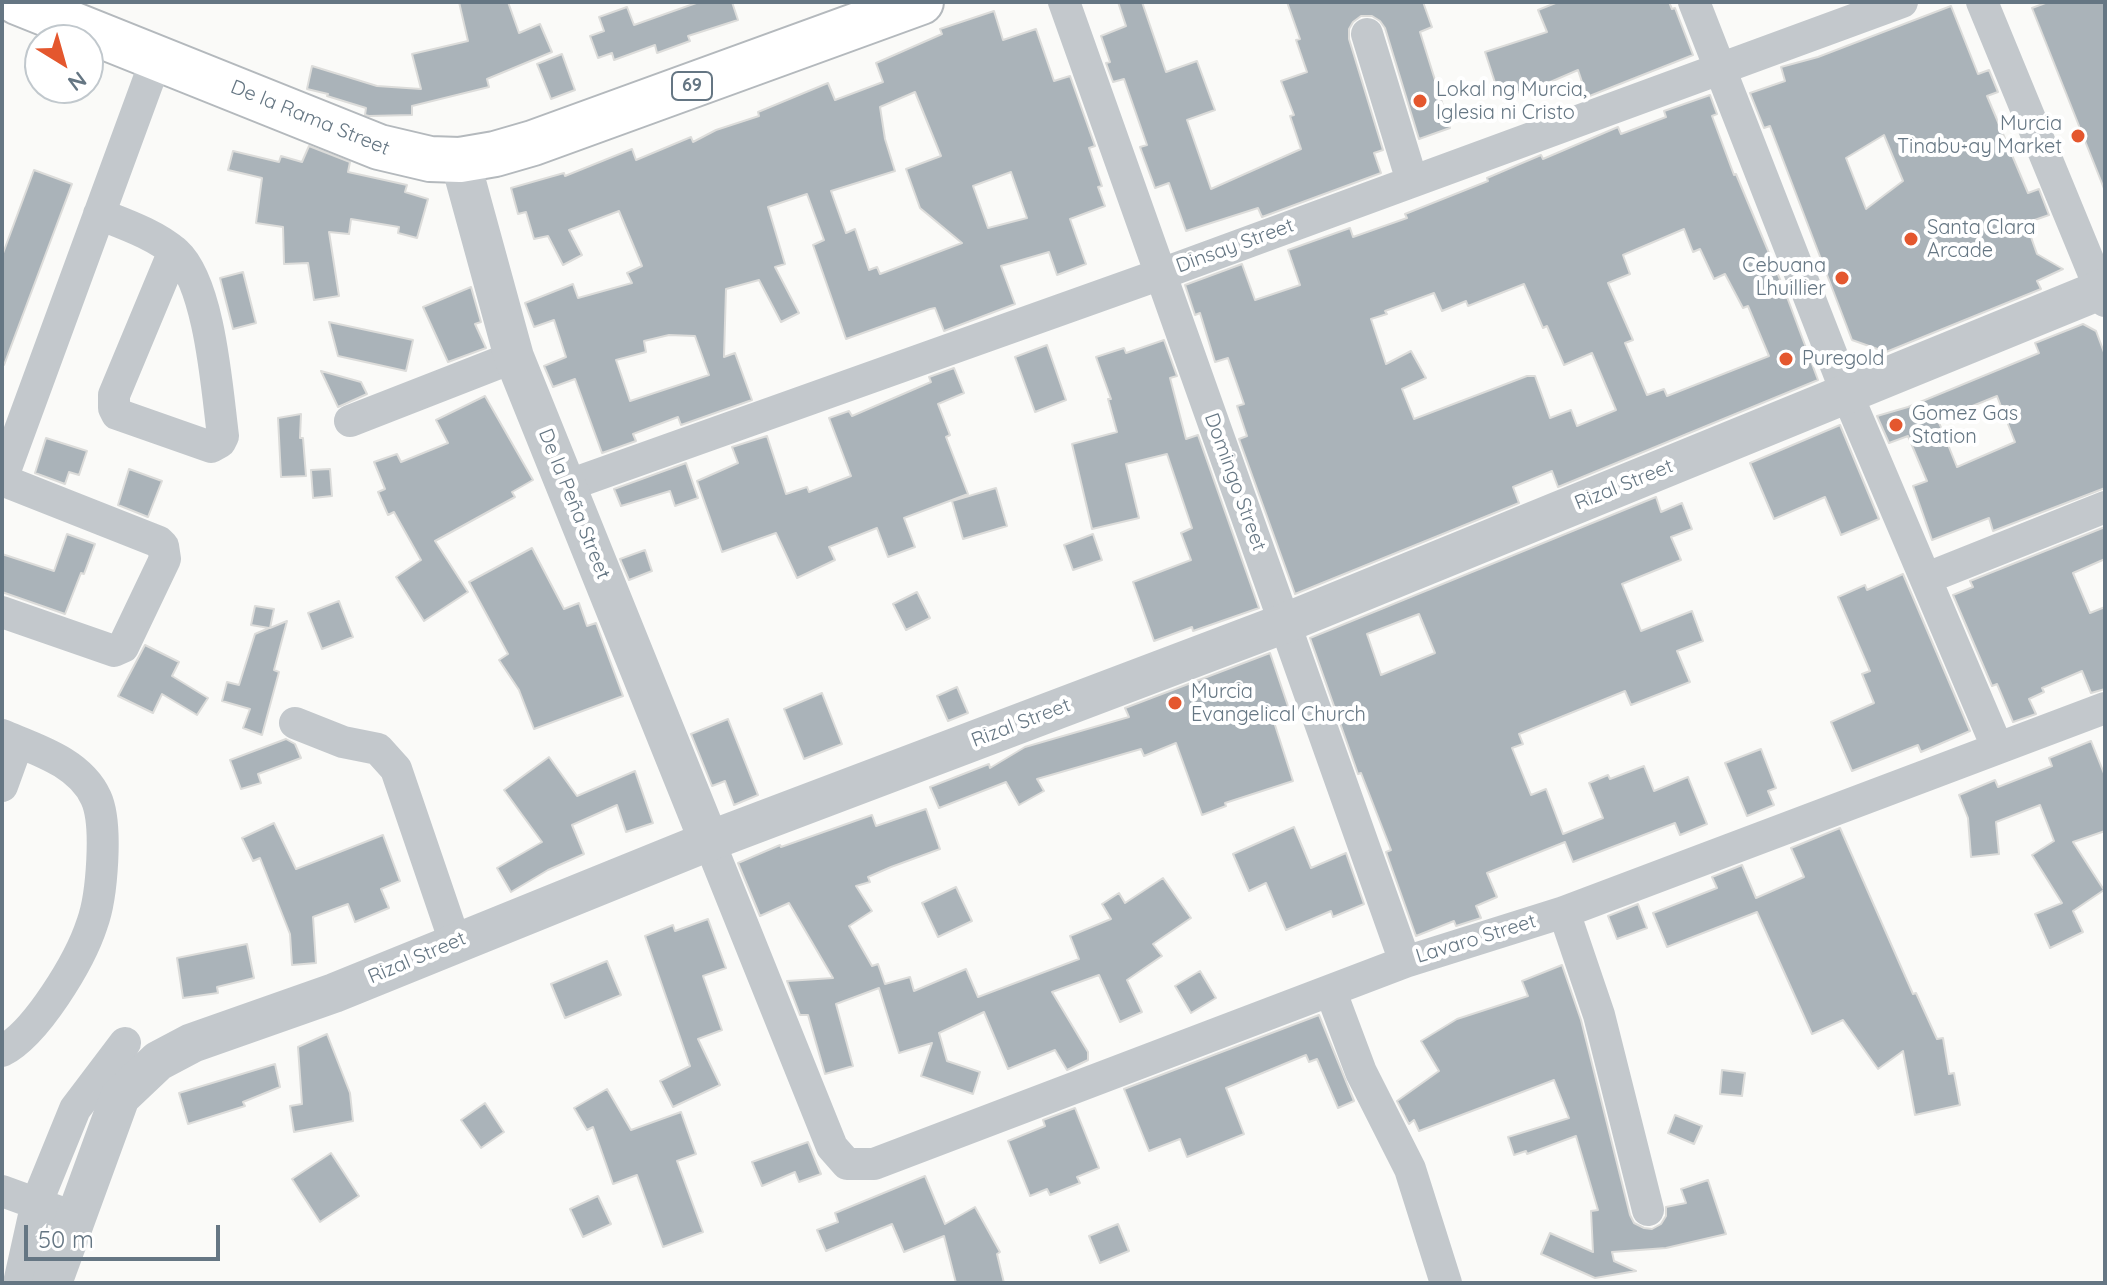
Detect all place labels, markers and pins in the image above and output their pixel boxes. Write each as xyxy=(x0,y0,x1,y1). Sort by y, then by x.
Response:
place label: Lokal ng Murcia, Iglesia ni Cristo xyxy=(1436,78,1587,125)
marker: Lokal ng Murcia, Iglesia ni Cristo xyxy=(1411,92,1429,110)
place label: Murcia Tinabu-ay Market xyxy=(1897,112,2062,159)
marker: Murcia Tinabu-ay Market xyxy=(2069,127,2087,145)
place label: Santa Clara Arcade xyxy=(1927,216,2036,263)
marker: Santa Clara Arcade xyxy=(1902,230,1920,248)
place label: Cebuana Lhuillier xyxy=(1742,254,1826,301)
marker: Cebuana Lhuillier xyxy=(1833,269,1851,287)
place label: Puregold xyxy=(1802,347,1884,371)
marker: Puregold xyxy=(1777,350,1795,368)
place label: Gomez Gas Station xyxy=(1912,402,2018,449)
marker: Gomez Gas Station xyxy=(1887,416,1905,434)
place label: Murcia Evangelical Church xyxy=(1191,680,1366,727)
marker: Murcia Evangelical Church xyxy=(1166,694,1184,712)

